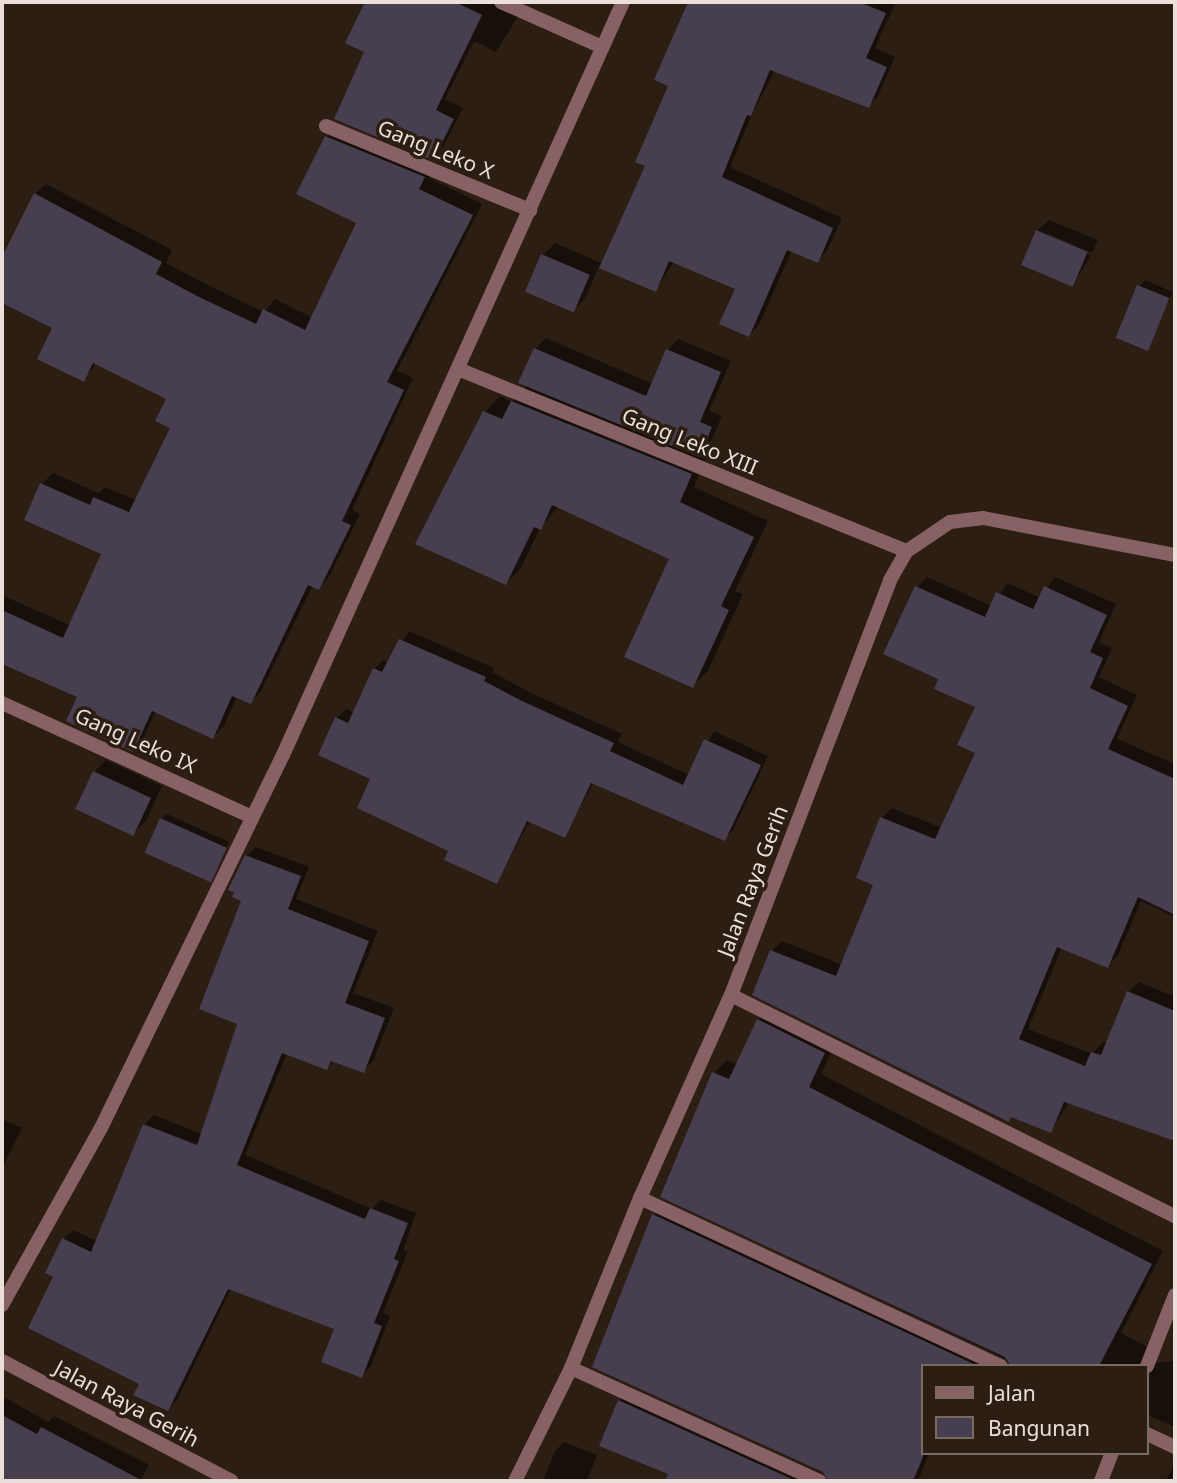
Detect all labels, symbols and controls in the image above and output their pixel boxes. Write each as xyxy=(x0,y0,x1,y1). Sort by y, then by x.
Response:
street label: Gang Leko X xyxy=(374,114,498,184)
street label: Gang Leko XIII xyxy=(618,402,762,480)
street label: Gang Leko IX xyxy=(71,702,201,778)
street label: Jalan Raya Gerih xyxy=(712,802,792,960)
street label: Jalan Raya Gerih xyxy=(50,1354,204,1452)
legend xyxy=(922,1364,1149,1455)
text: Jalan xyxy=(988,1379,1036,1407)
text: Bangunan xyxy=(988,1414,1090,1442)

